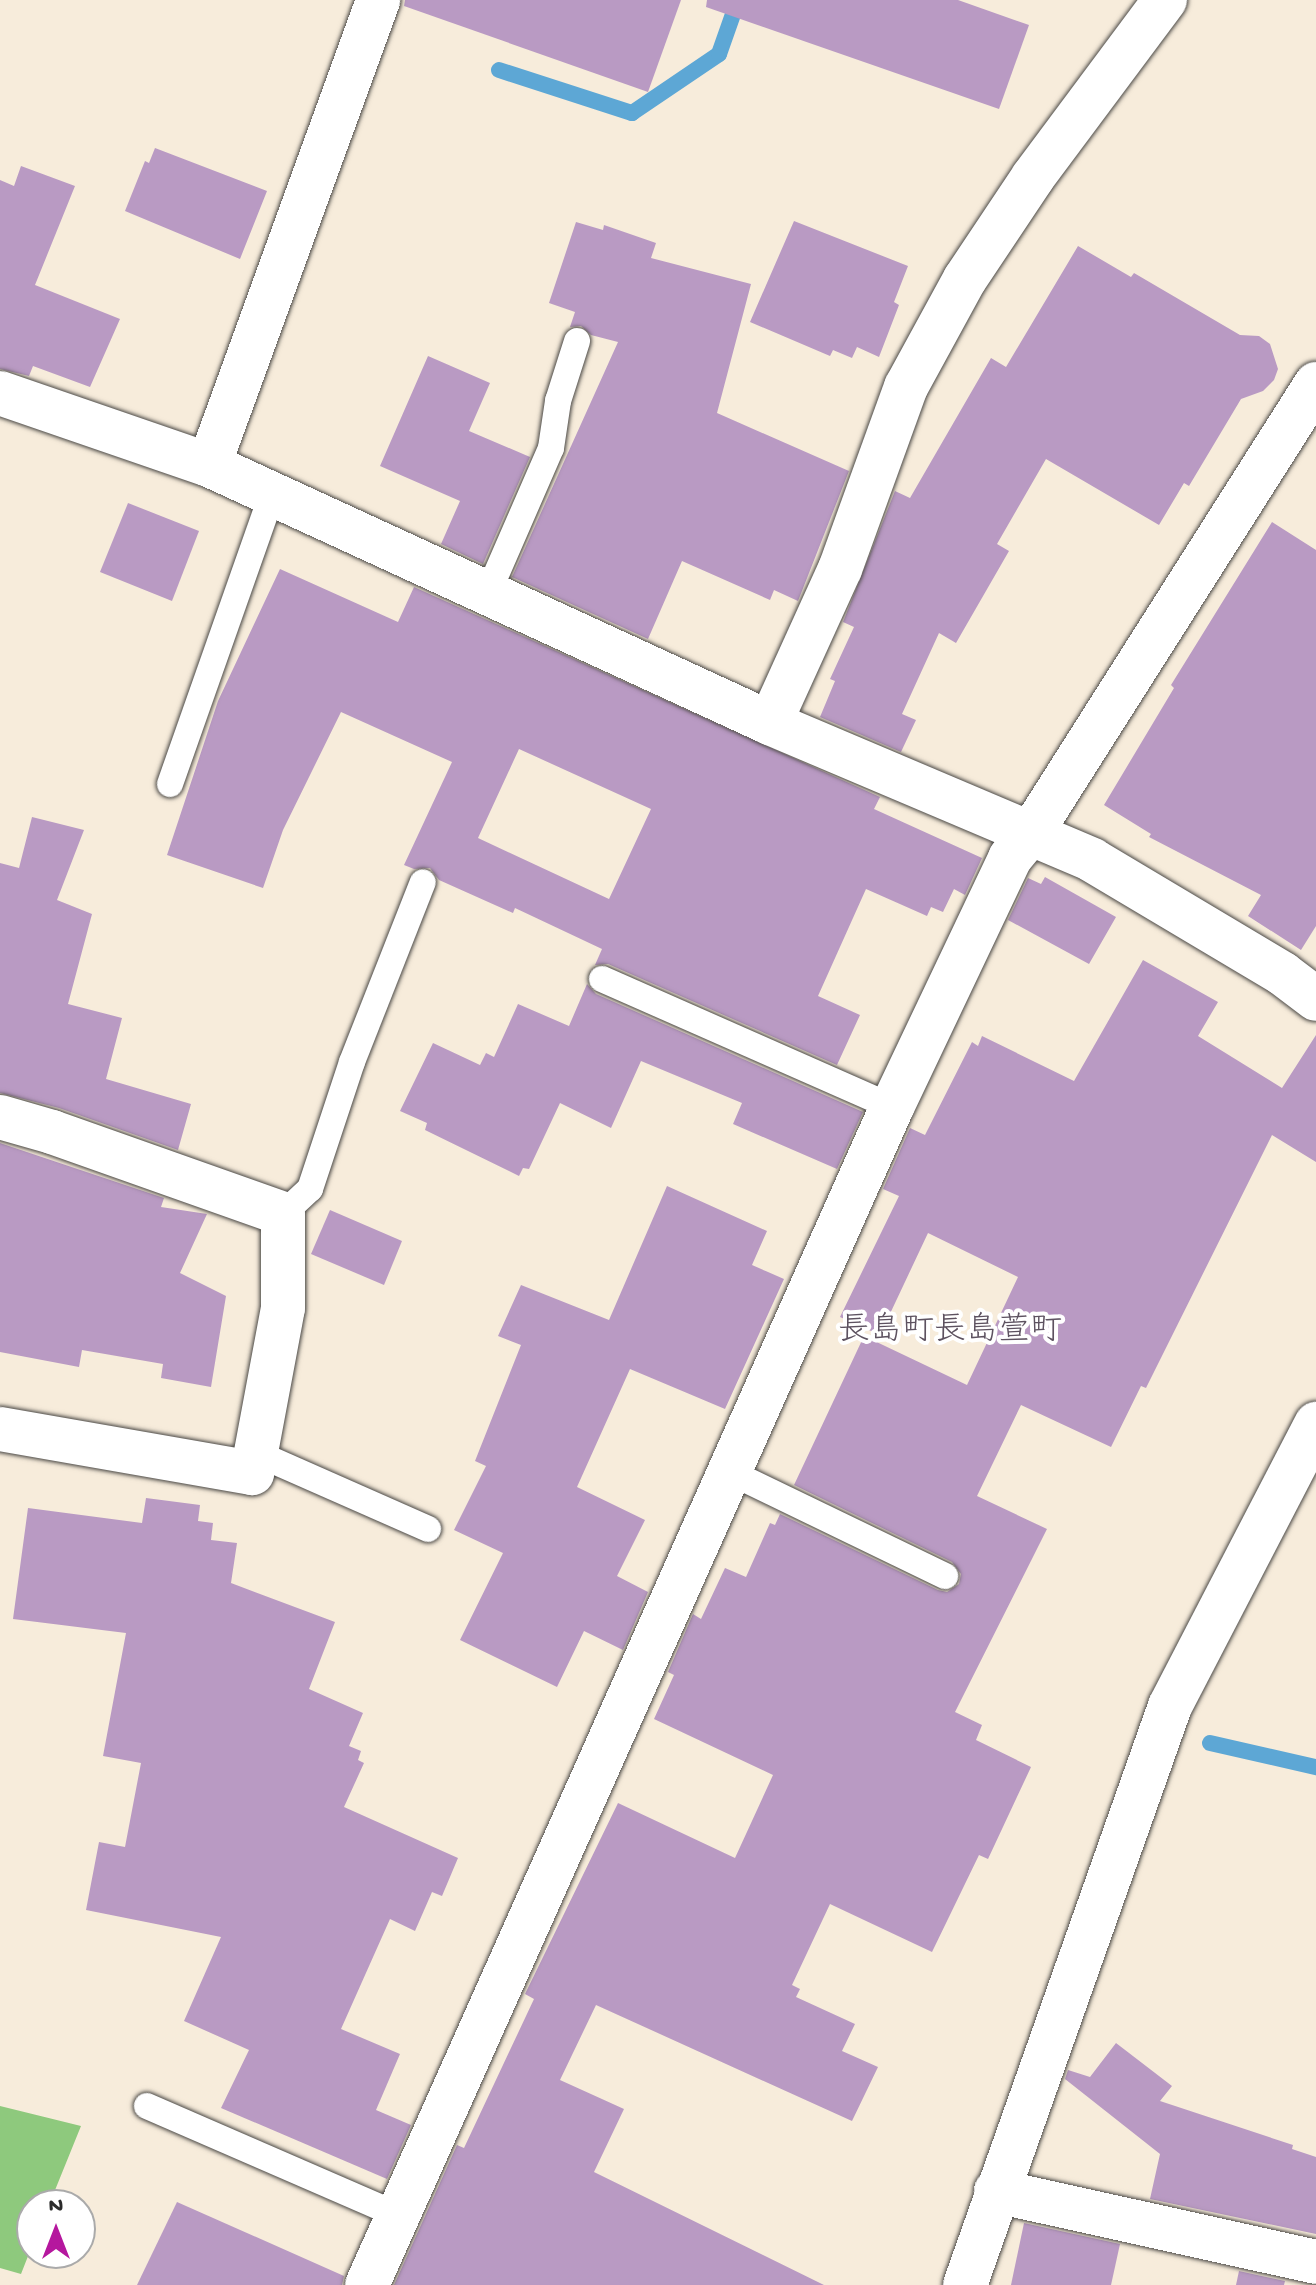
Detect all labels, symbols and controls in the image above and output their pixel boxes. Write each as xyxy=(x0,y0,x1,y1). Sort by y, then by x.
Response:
district label: 長島町長島萱町 xyxy=(838,1313,1062,1351)
north arrow xyxy=(16,2189,96,2269)
text: N xyxy=(49,2194,63,2220)

